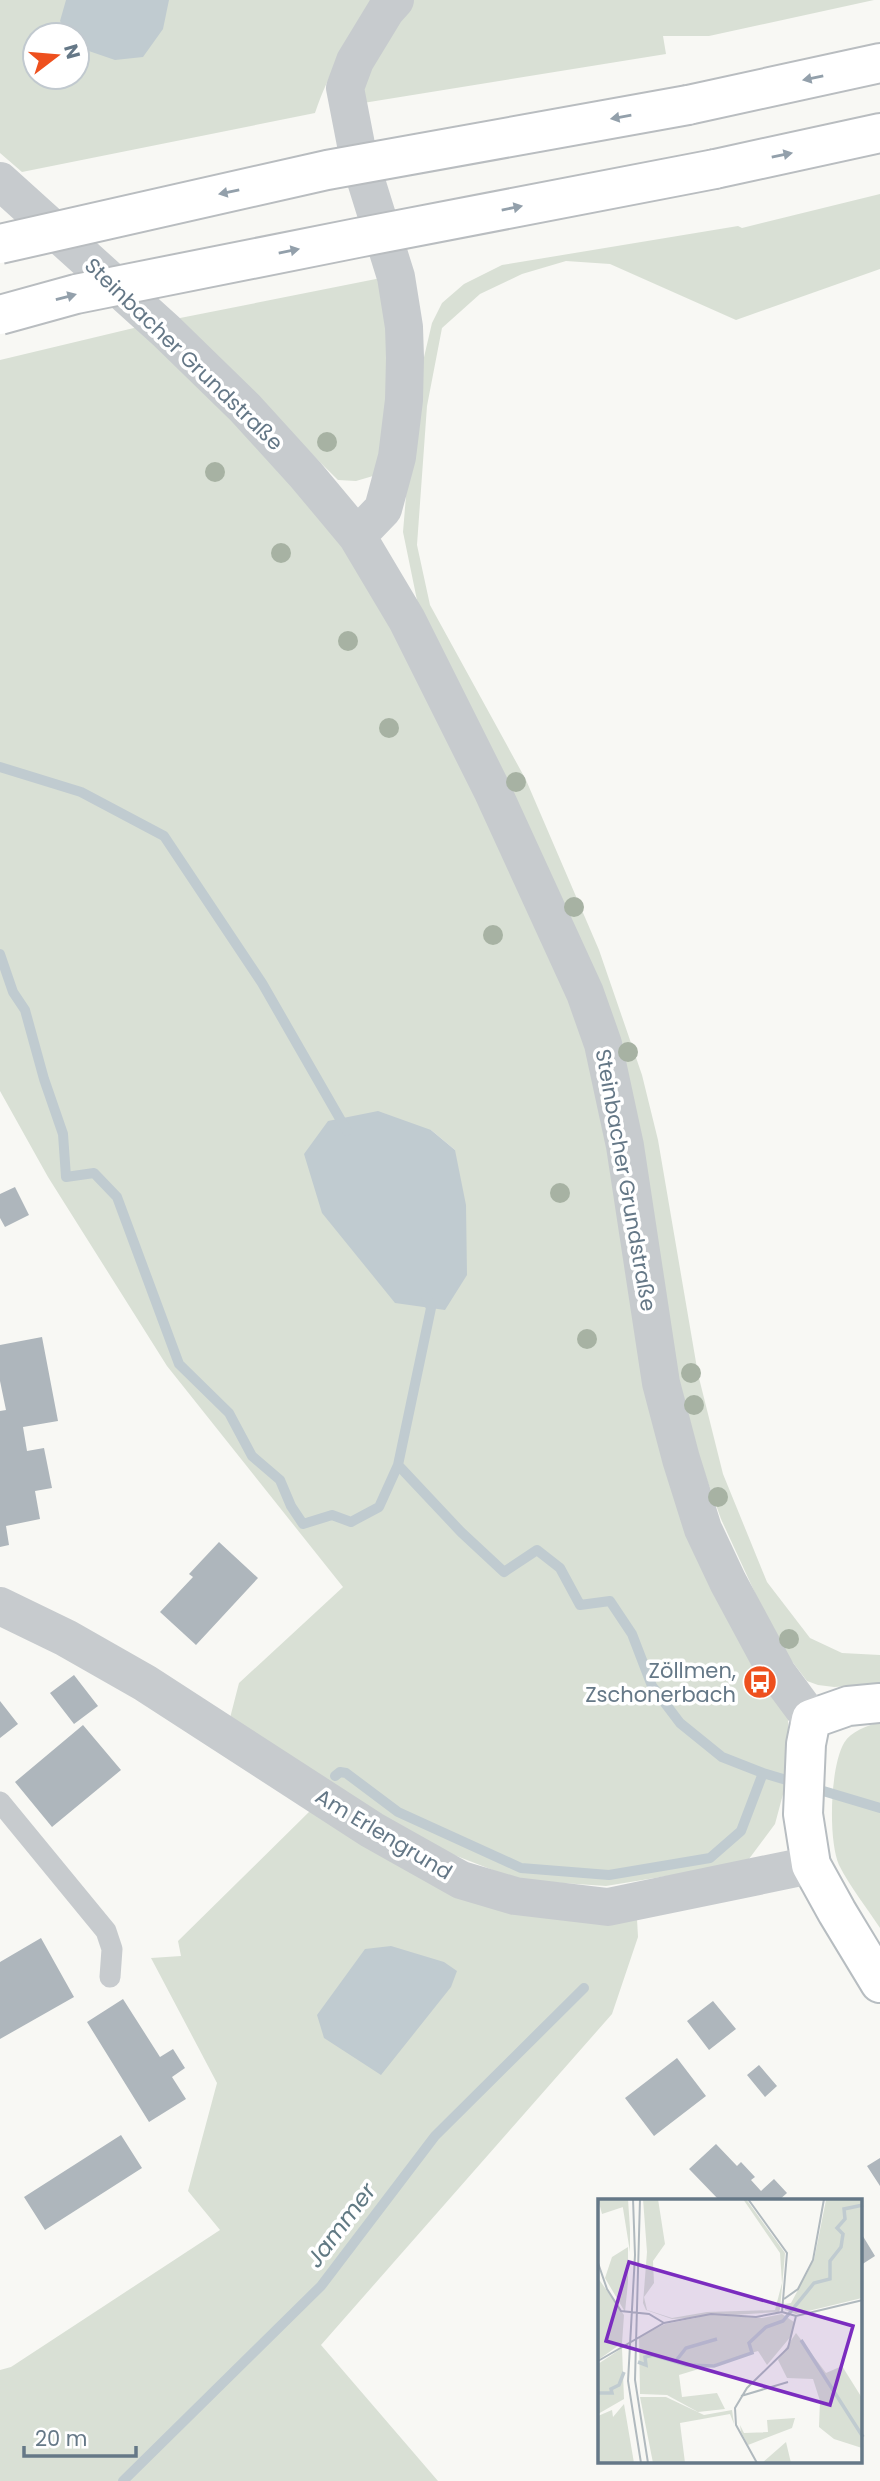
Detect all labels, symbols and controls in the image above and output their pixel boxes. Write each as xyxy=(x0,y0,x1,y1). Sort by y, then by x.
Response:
north arrow xyxy=(21,21,91,91)
text: N xyxy=(57,41,87,62)
one-way arrow xyxy=(802,72,824,83)
one-way arrow xyxy=(610,112,632,123)
one-way arrow xyxy=(771,149,793,160)
one-way arrow xyxy=(218,186,240,197)
one-way arrow xyxy=(501,202,523,213)
one-way arrow xyxy=(278,246,300,257)
street label: Steinbacher Grundstraße xyxy=(78,251,290,457)
one-way arrow xyxy=(55,291,77,302)
street label: Steinbacher Grundstraße xyxy=(589,1047,663,1313)
place label: Zöllmen, Zschonerbach xyxy=(585,1656,736,1709)
bus stop icon: Zöllmen, Zschonerbach xyxy=(741,1663,779,1701)
street label: Am Erlengrund xyxy=(310,1782,458,1886)
water label: Jammer xyxy=(299,2175,384,2274)
inset map xyxy=(598,2199,862,2464)
scale bar xyxy=(24,2414,136,2458)
text: 20 m xyxy=(35,2424,88,2453)

